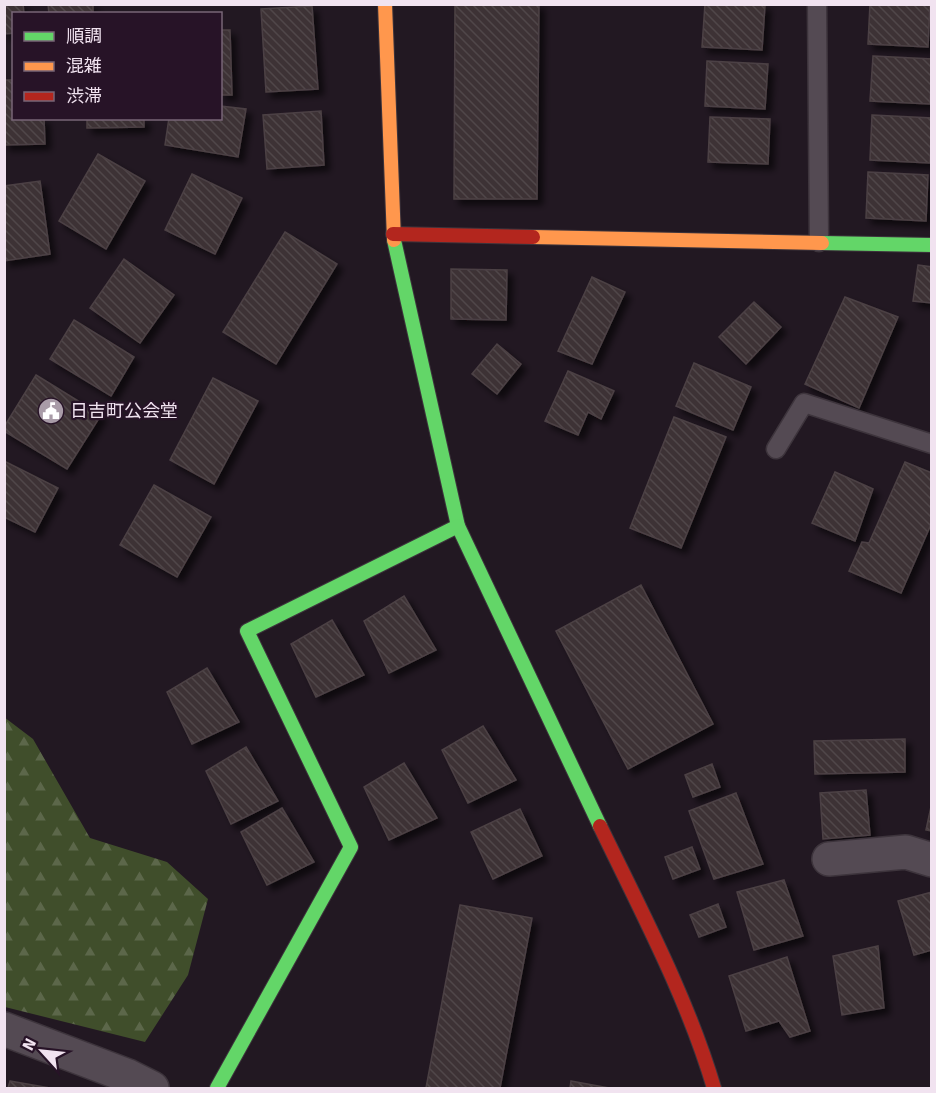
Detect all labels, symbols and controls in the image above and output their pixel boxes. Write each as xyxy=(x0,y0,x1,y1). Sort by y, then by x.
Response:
legend xyxy=(12,12,222,120)
text: 順調 xyxy=(66,25,102,47)
text: 混雑 xyxy=(66,55,102,77)
text: 渋滞 xyxy=(66,85,102,107)
public building icon: 日吉町公会堂 xyxy=(36,396,66,426)
place label: 日吉町公会堂 xyxy=(70,400,178,422)
north arrow xyxy=(12,1021,72,1081)
text: N xyxy=(18,1035,41,1054)

